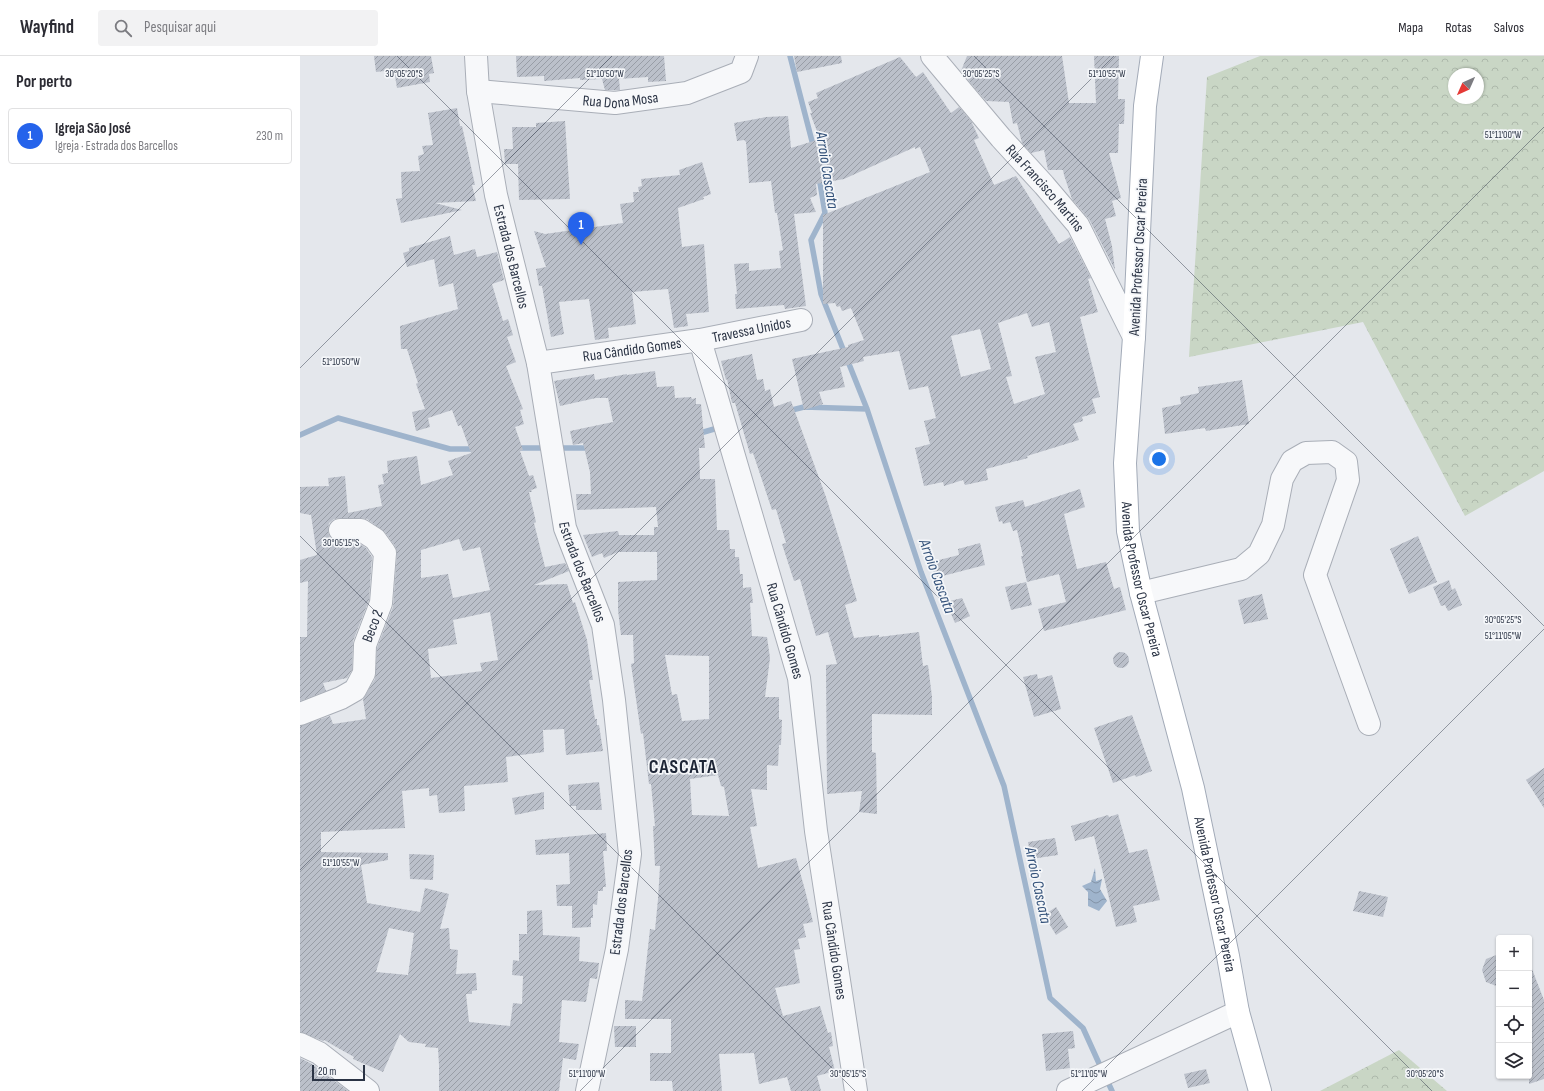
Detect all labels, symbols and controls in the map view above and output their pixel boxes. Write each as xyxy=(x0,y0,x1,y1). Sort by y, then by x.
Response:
search box xyxy=(98,10,378,46)
text: Wayfind xyxy=(20,16,74,39)
icon: search xyxy=(112,17,134,39)
text: Pesquisar aqui xyxy=(144,18,216,37)
text: Mapa xyxy=(1398,19,1423,36)
text: Rotas xyxy=(1445,19,1472,36)
text: Salvos xyxy=(1494,19,1524,36)
text: 30°05'20"S xyxy=(385,68,423,80)
text: 51°10'50"W xyxy=(586,68,624,80)
text: 30°05'25"S xyxy=(963,68,1000,80)
text: 51°10'55"W xyxy=(1088,68,1126,80)
north arrow xyxy=(1448,68,1484,104)
text: Por perto xyxy=(16,72,72,92)
street label: Rua Dona Mosa xyxy=(582,88,660,113)
text: Igreja São José xyxy=(55,119,131,138)
text: 1 xyxy=(27,128,33,144)
text: 230 m xyxy=(256,128,283,144)
water label: Arroio Cascata xyxy=(811,129,842,211)
text: 51°11'00"W xyxy=(1485,129,1522,141)
text: Igreja · Estrada dos Barcellos xyxy=(55,138,178,154)
street label: Rua Francisco Martins xyxy=(1001,140,1089,235)
street label: Avenida Professor Oscar Pereira xyxy=(1125,177,1152,337)
street label: Estrada dos Barcellos xyxy=(489,203,533,311)
pin: 1 xyxy=(568,212,594,245)
street label: Travessa Unidos xyxy=(711,313,792,347)
street label: Rua Cândido Gomes xyxy=(582,334,683,367)
text: 51°10'50"W xyxy=(322,356,360,368)
your location xyxy=(1149,449,1169,469)
street label: Avenida Professor Oscar Pereira xyxy=(1117,500,1167,659)
street label: Estrada dos Barcellos xyxy=(554,520,610,625)
water label: Arroio Cascata xyxy=(914,536,959,617)
text: 30°05'15"S xyxy=(323,537,359,549)
street label: Rua Cândido Gomes xyxy=(762,581,808,681)
street label: Beco 2 xyxy=(358,607,388,645)
text: 30°05'25"S xyxy=(1485,614,1522,626)
text: 51°11'05"W xyxy=(1485,630,1522,642)
district label: CASCATA xyxy=(649,756,717,779)
street label: Avenida Professor Oscar Pereira xyxy=(1189,814,1240,974)
water label: Arroio Cascata xyxy=(1020,844,1055,926)
street label: Estrada dos Barcellos xyxy=(606,848,637,956)
text: 51°10'55"W xyxy=(322,857,360,869)
street label: Rua Cândido Gomes xyxy=(817,900,851,1001)
map controls xyxy=(1496,935,1532,1079)
button: + xyxy=(1496,935,1532,971)
button: − xyxy=(1496,971,1532,1007)
button: locate xyxy=(1496,1007,1532,1043)
button: layers xyxy=(1496,1043,1532,1079)
scale bar xyxy=(312,1063,365,1082)
text: 20 m xyxy=(318,1065,336,1078)
text: 51°11'00"W xyxy=(569,1068,606,1080)
text: 30°05'15"S xyxy=(830,1068,866,1080)
text: 51°11'05"W xyxy=(1071,1068,1108,1080)
text: 30°05'20"S xyxy=(1406,1068,1444,1080)

